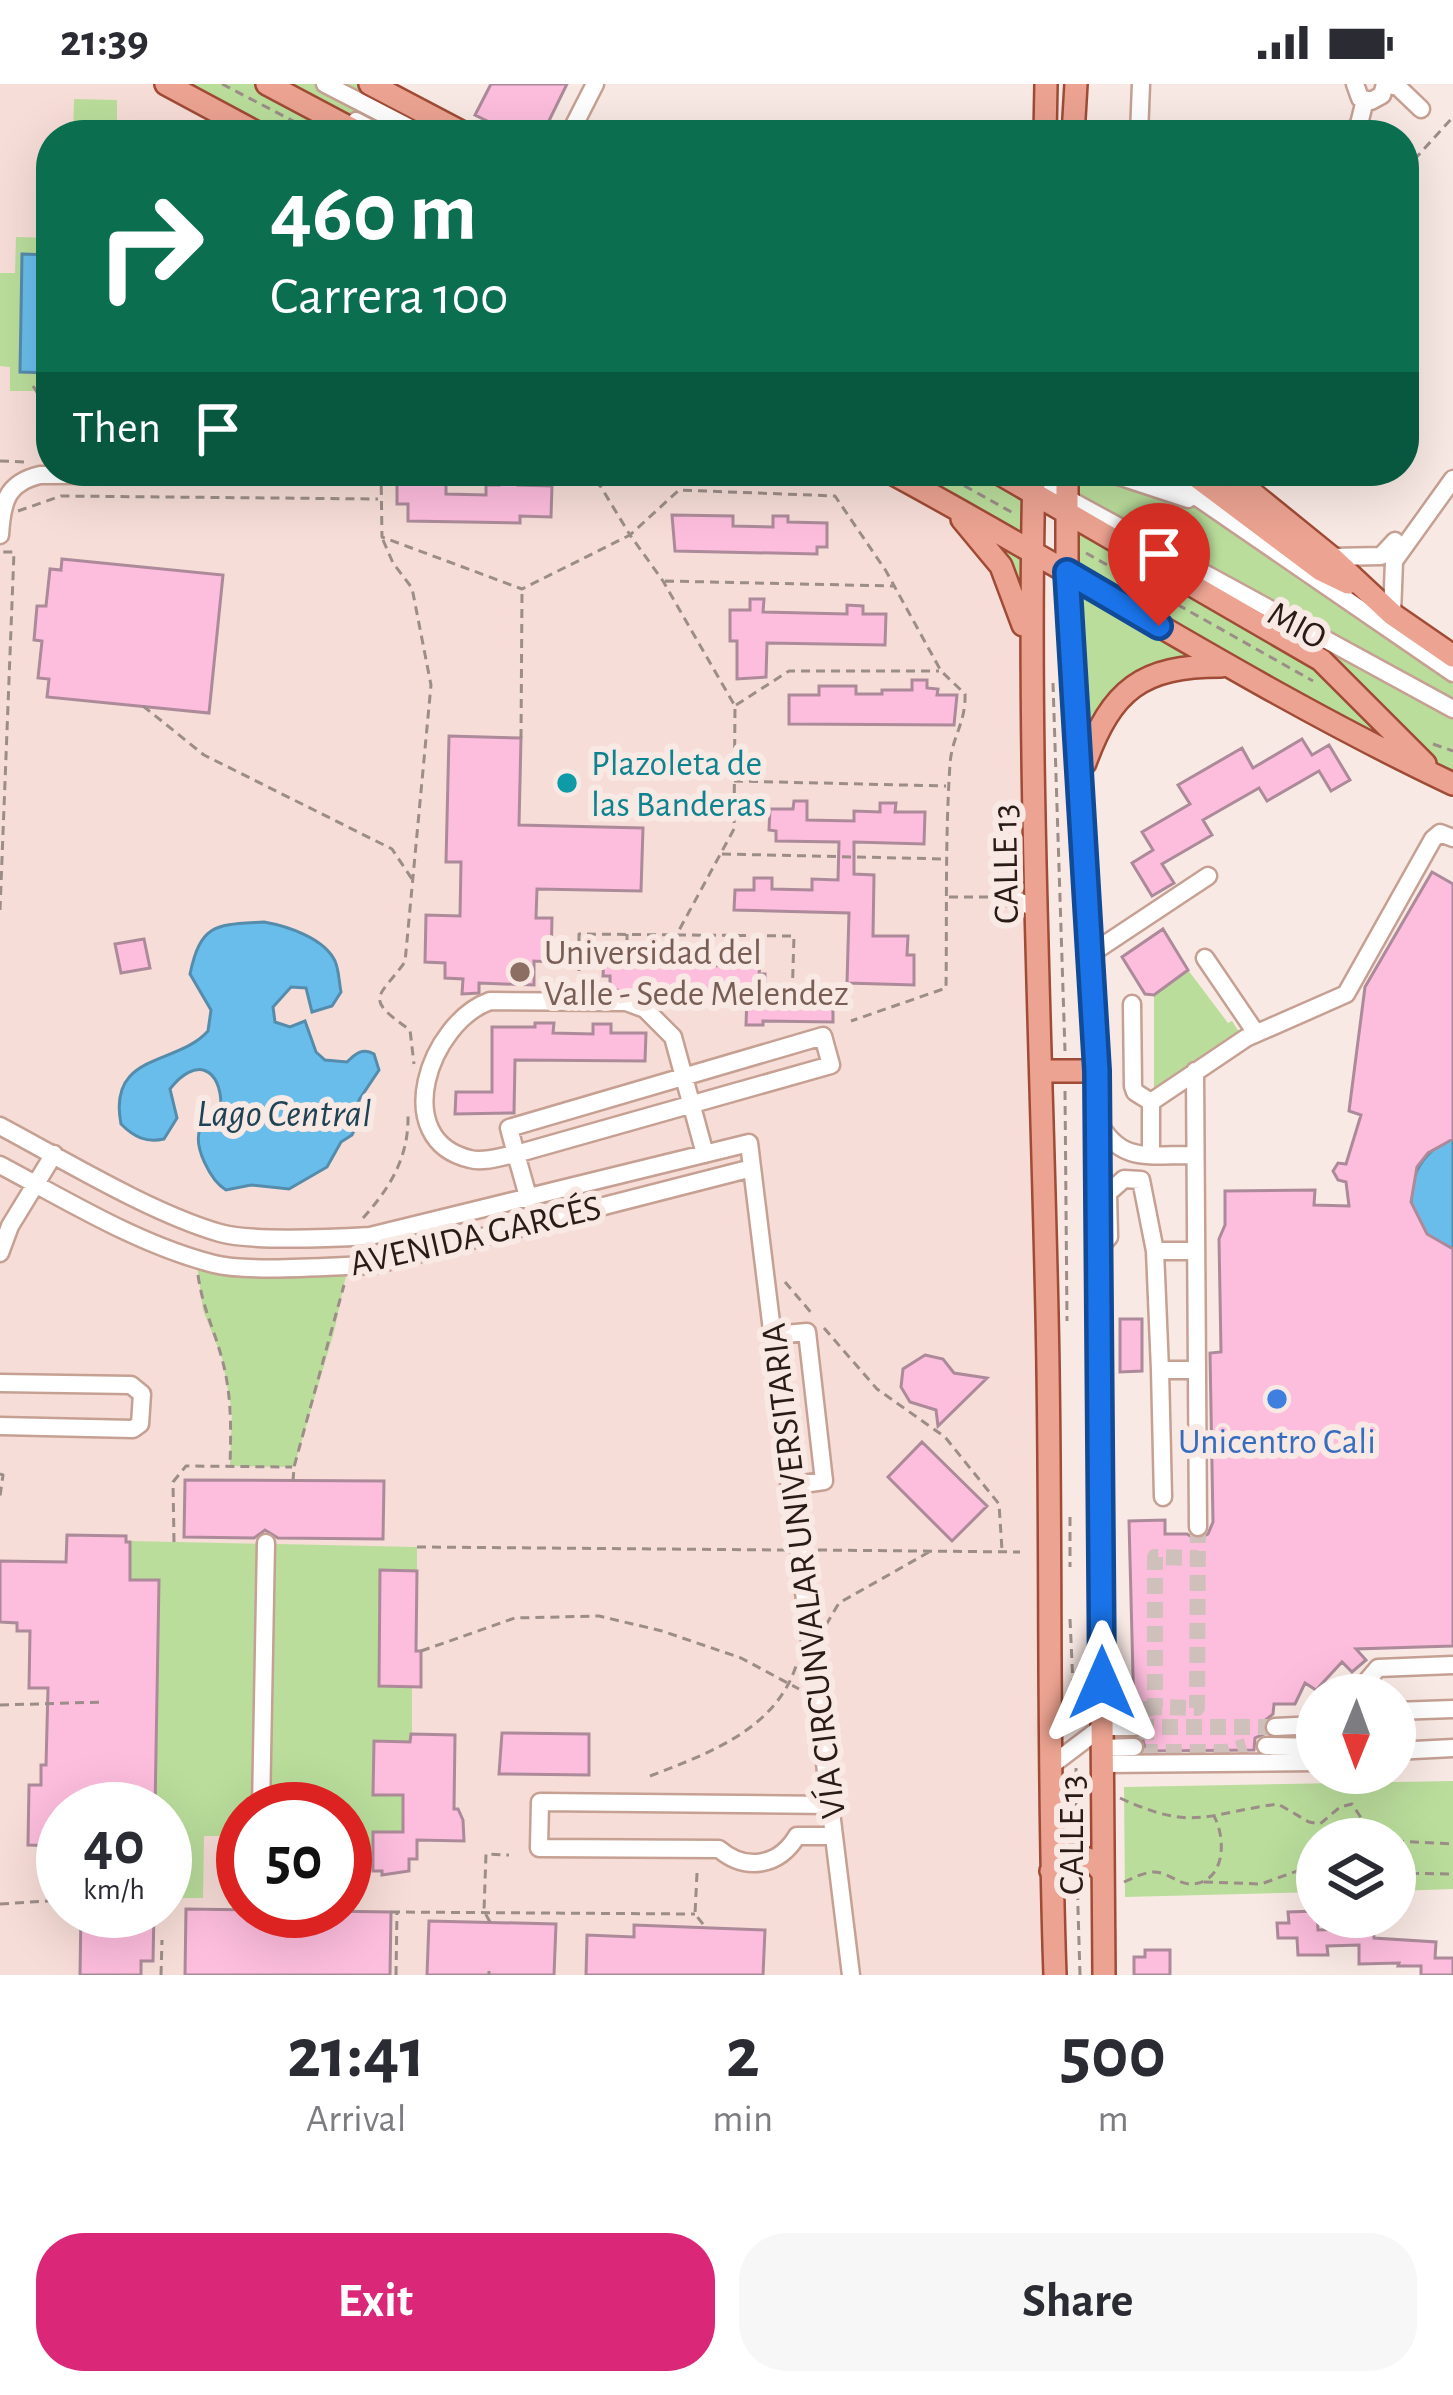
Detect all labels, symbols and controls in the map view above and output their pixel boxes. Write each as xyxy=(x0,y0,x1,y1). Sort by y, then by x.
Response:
text: 21:39 xyxy=(60,19,149,64)
icon: right xyxy=(72,168,228,324)
text: 460 m xyxy=(270,172,477,256)
text: Carrera 100 xyxy=(270,270,509,324)
icon: arrive xyxy=(185,396,251,462)
text: Then xyxy=(72,406,161,451)
pin xyxy=(1108,503,1210,626)
icon: arrive xyxy=(1126,521,1192,587)
street label: MIO xyxy=(1262,595,1332,656)
place label: Plazoleta de las Banderas xyxy=(591,746,766,823)
marker: Plazoleta de las Banderas xyxy=(554,770,580,796)
street label: CALLE 13 xyxy=(987,804,1025,924)
place label: Universidad del Valle - Sede Melendez xyxy=(544,935,849,1012)
marker: Universidad del Valle - Sede Melendez xyxy=(507,959,533,985)
water label: Lago Central xyxy=(196,1095,372,1134)
street label: AVENIDA GARCÉS xyxy=(346,1187,604,1282)
street label: VÍA CIRCUNVALAR UNIVERSITARIA xyxy=(753,1321,852,1821)
marker: Unicentro Cali xyxy=(1264,1386,1290,1412)
place label: Unicentro Cali xyxy=(1178,1424,1376,1460)
position arrow xyxy=(1039,1620,1165,1746)
north arrow xyxy=(1296,1674,1416,1794)
map controls xyxy=(1296,1674,1416,1938)
street label: CALLE 13 xyxy=(1054,1775,1090,1895)
speed limit sign: 50 xyxy=(216,1782,372,1938)
text: 40 xyxy=(83,1815,145,1875)
button: layers xyxy=(1296,1818,1416,1938)
text: km/h xyxy=(83,1875,145,1905)
text: 21:41 xyxy=(287,2018,425,2090)
text: 2 xyxy=(726,2018,760,2090)
text: 500 xyxy=(1060,2018,1166,2090)
text: Arrival xyxy=(306,2100,406,2139)
text: min xyxy=(712,2100,773,2139)
text: m xyxy=(1097,2100,1129,2139)
button: Exit xyxy=(36,2233,715,2371)
button: Share xyxy=(739,2233,1417,2371)

